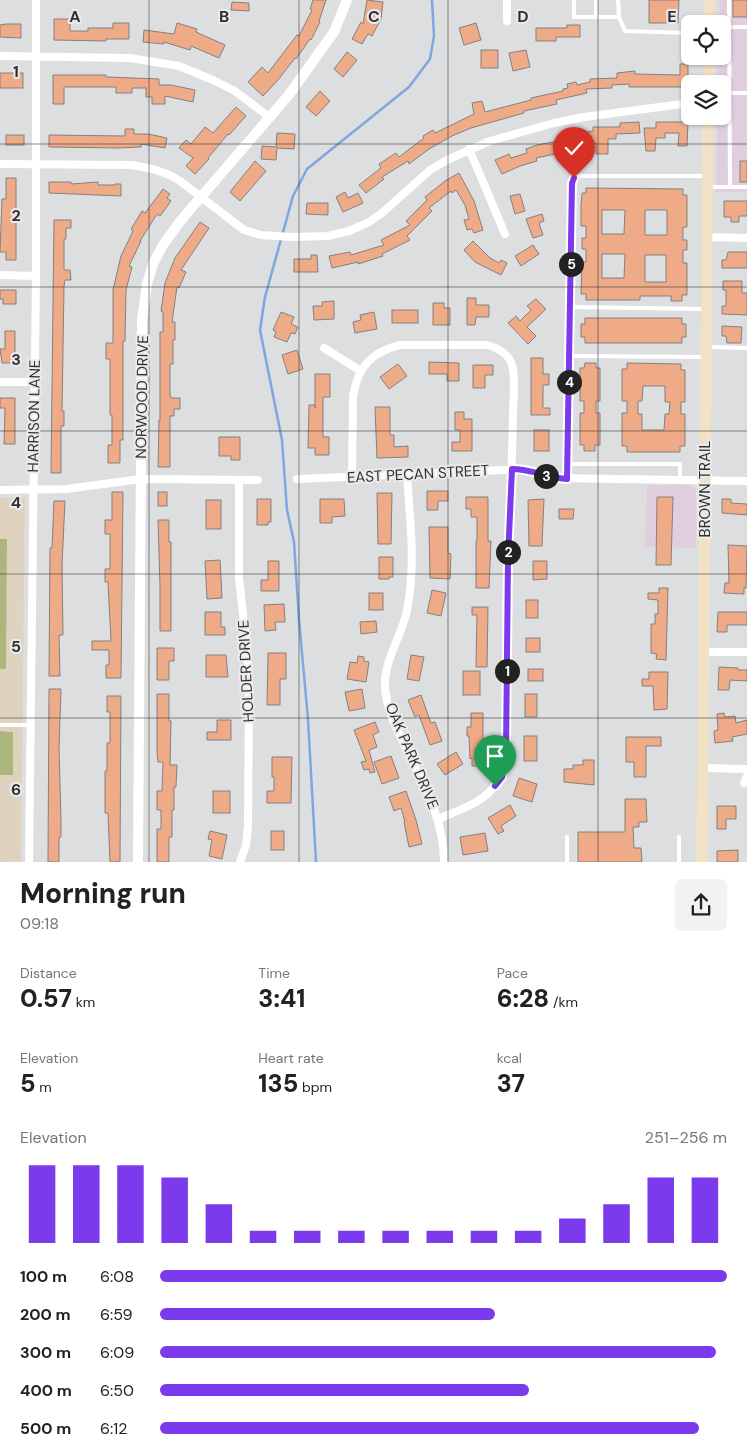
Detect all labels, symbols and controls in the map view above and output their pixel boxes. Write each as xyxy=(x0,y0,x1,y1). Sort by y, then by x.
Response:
text: A xyxy=(69,6,81,27)
text: B xyxy=(219,6,229,27)
text: C xyxy=(368,6,380,27)
text: D xyxy=(517,6,529,27)
text: E xyxy=(667,6,677,27)
map controls xyxy=(681,15,731,125)
button: locate xyxy=(681,15,731,65)
text: 1 xyxy=(13,61,19,82)
button: layers xyxy=(681,75,731,125)
pin xyxy=(553,127,595,178)
icon: check xyxy=(560,134,588,162)
text: 2 xyxy=(11,205,21,226)
pin: 5 xyxy=(558,252,584,276)
text: 5 xyxy=(567,255,576,273)
street label: NORWOOD DRIVE xyxy=(131,335,153,459)
text: 3 xyxy=(11,349,21,370)
street label: HARRISON LANE xyxy=(23,359,45,473)
pin: 4 xyxy=(556,370,582,394)
text: 4 xyxy=(565,373,574,391)
street label: BROWN TRAIL xyxy=(695,441,715,537)
street label: EAST PECAN STREET xyxy=(346,460,490,488)
pin: 3 xyxy=(534,464,558,488)
text: 3 xyxy=(542,467,551,485)
text: 4 xyxy=(11,492,21,513)
pin: 2 xyxy=(496,540,520,564)
text: 2 xyxy=(504,543,513,561)
street label: HOLDER DRIVE xyxy=(233,619,259,723)
text: 5 xyxy=(11,636,21,657)
pin: 1 xyxy=(494,658,520,684)
text: 1 xyxy=(505,662,510,680)
street label: OAK PARK DRIVE xyxy=(381,700,443,812)
pin xyxy=(474,735,516,786)
icon: arrive xyxy=(481,742,509,770)
text: 6 xyxy=(11,779,21,800)
text: Morning run xyxy=(20,875,186,912)
button: share xyxy=(675,879,727,931)
text: 09:18 xyxy=(20,913,59,934)
text: Distance xyxy=(20,964,77,982)
text: Time xyxy=(258,964,290,982)
text: Pace xyxy=(497,964,528,982)
text: 0.57 xyxy=(20,982,72,1015)
text: 3:41 xyxy=(258,982,306,1015)
text: 6:28 xyxy=(497,982,549,1015)
text: km xyxy=(72,993,95,1011)
text: /km xyxy=(549,993,578,1011)
text: Elevation xyxy=(20,1049,78,1067)
text: Heart rate xyxy=(258,1049,324,1067)
text: kcal xyxy=(497,1049,522,1067)
text: 5 xyxy=(20,1067,36,1100)
text: 135 xyxy=(258,1067,298,1100)
text: 37 xyxy=(497,1067,525,1100)
text: m xyxy=(36,1078,52,1096)
text: bpm xyxy=(298,1078,332,1096)
text: Elevation xyxy=(20,1127,87,1148)
text: 251–256 m xyxy=(645,1127,727,1148)
text: 100 m xyxy=(20,1266,67,1287)
text: 6:08 xyxy=(100,1266,134,1287)
text: 200 m xyxy=(20,1304,71,1325)
text: 6:59 xyxy=(100,1304,133,1325)
text: 300 m xyxy=(20,1342,71,1363)
text: 6:09 xyxy=(100,1342,134,1363)
text: 400 m xyxy=(20,1380,72,1401)
text: 6:50 xyxy=(100,1380,134,1401)
text: 500 m xyxy=(20,1418,71,1439)
text: 6:12 xyxy=(100,1418,128,1439)

